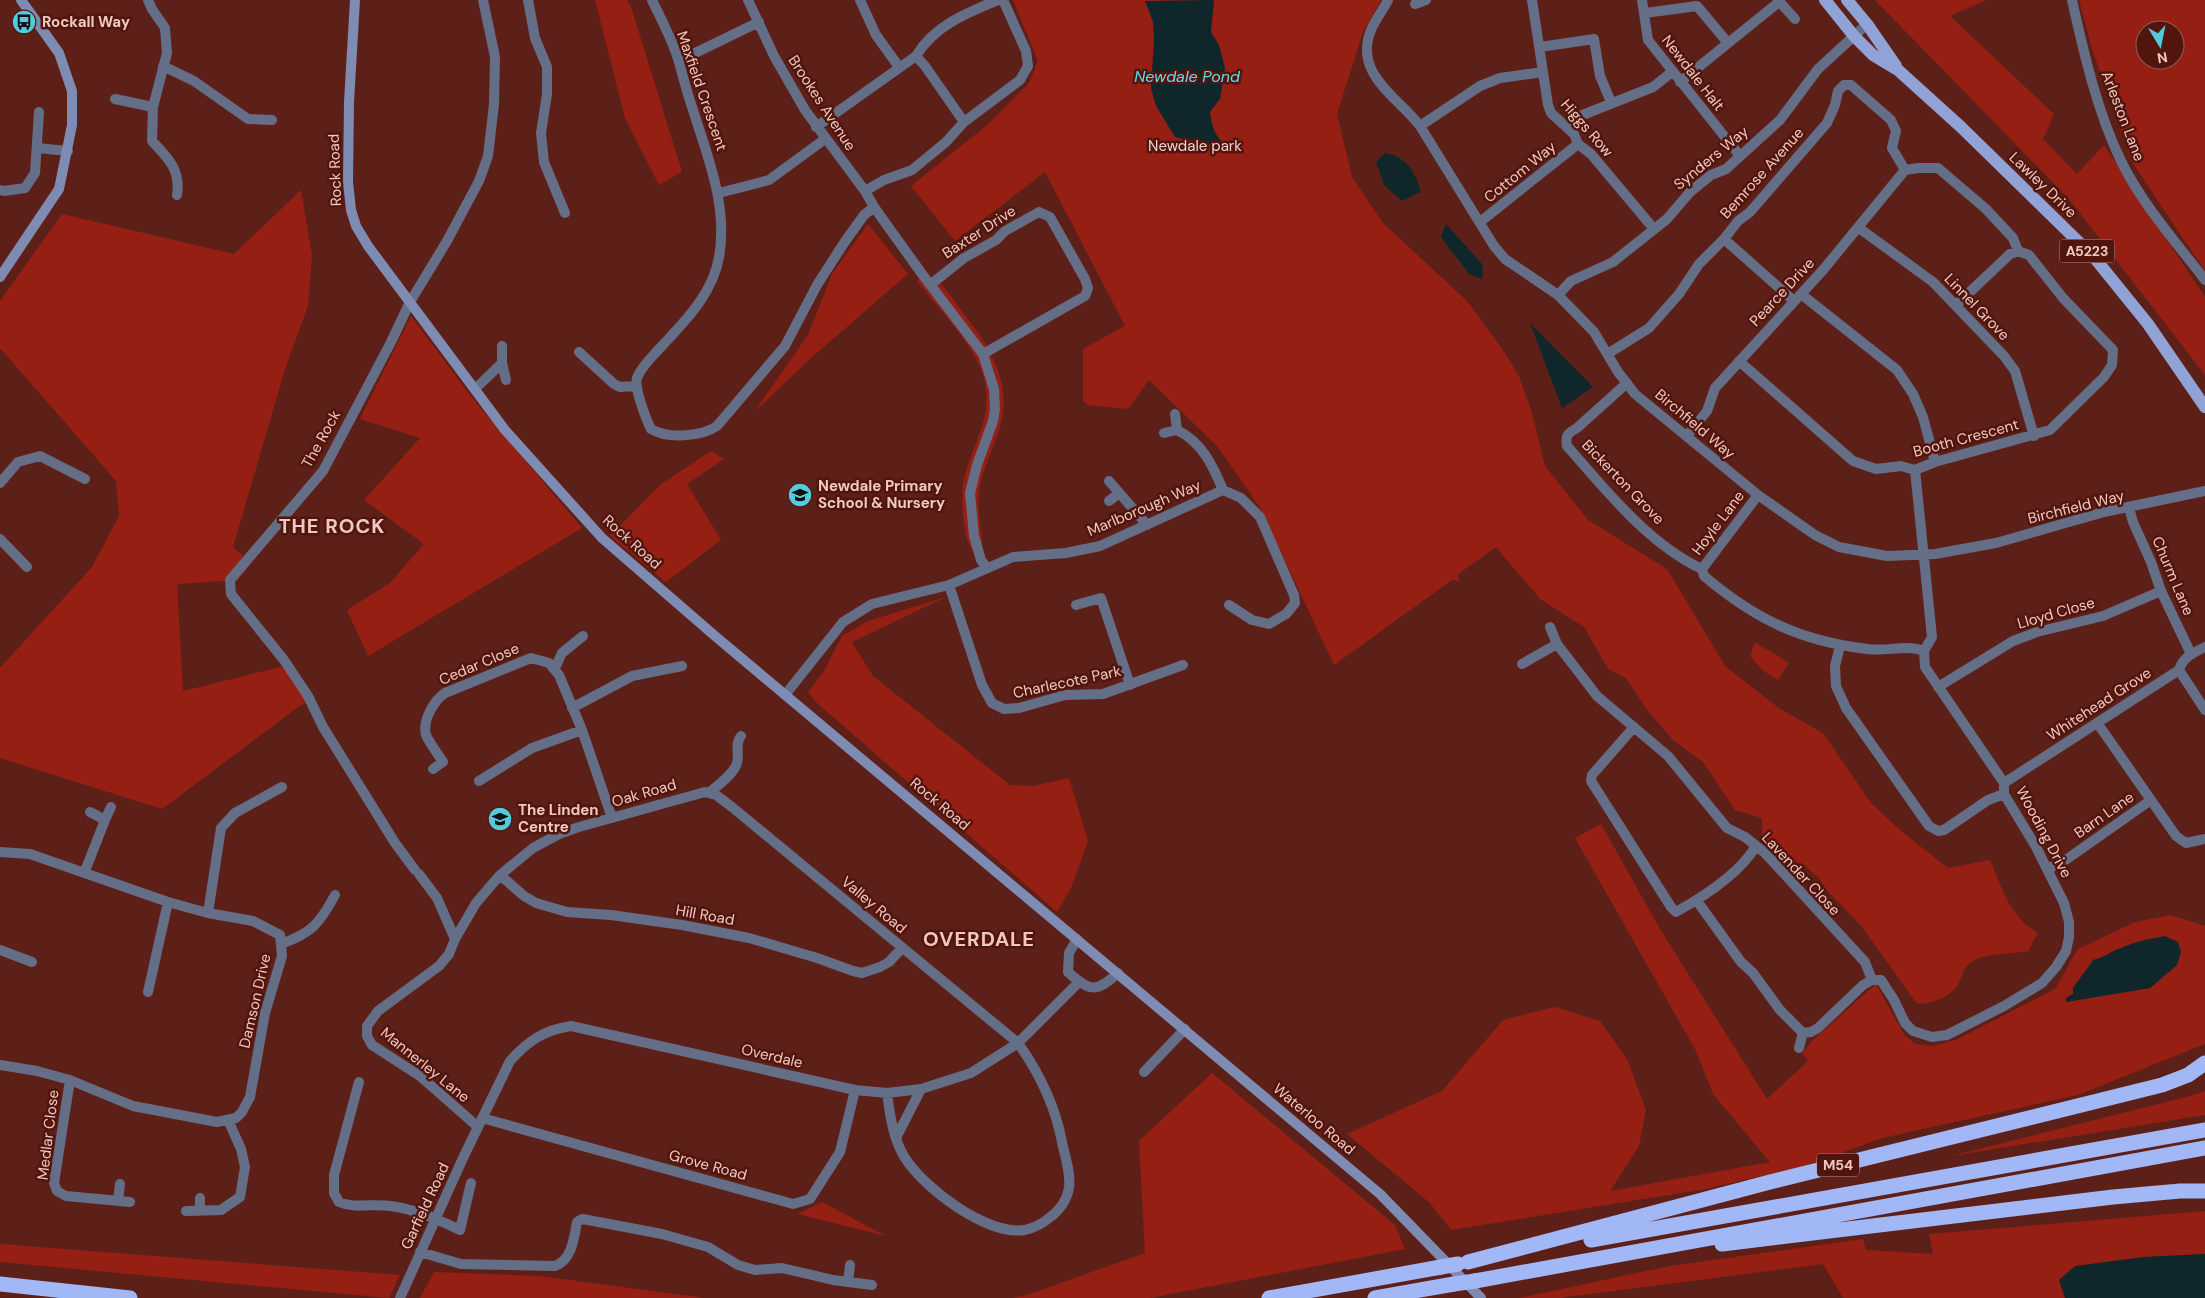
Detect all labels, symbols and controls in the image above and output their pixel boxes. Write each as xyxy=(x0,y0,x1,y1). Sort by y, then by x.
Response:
bus stop icon: Rockall Way xyxy=(11,9,37,35)
place label: Rockall Way xyxy=(42,12,130,32)
north arrow xyxy=(2135,20,2185,70)
street label: Maxfield Crescent xyxy=(672,28,732,154)
street label: Newdale Halt xyxy=(1657,31,1729,115)
text: N xyxy=(2156,48,2169,68)
street label: Brookes Avenue xyxy=(784,51,860,155)
water label: Newdale Pond xyxy=(1134,66,1241,87)
street label: Arleston Lane xyxy=(2097,68,2149,164)
street label: Higgs Row xyxy=(1556,95,1618,162)
street label: Synders Way xyxy=(1669,121,1753,194)
street label: Bemrose Avenue xyxy=(1716,123,1808,223)
street label: Rock Road xyxy=(324,133,346,207)
park label: Newdale park xyxy=(1148,136,1242,156)
street label: Cottom Way xyxy=(1480,136,1561,207)
street label: Lawley Drive xyxy=(2005,148,2081,222)
street label: Baxter Drive xyxy=(938,201,1020,263)
road number: A5223 xyxy=(2060,240,2114,262)
street label: Pearce Drive xyxy=(1745,253,1819,331)
street label: Linnel Grove xyxy=(1940,269,2014,345)
street label: Birchfield Way xyxy=(1651,385,1740,464)
street label: The Rock xyxy=(297,406,345,471)
street label: Booth Crescent xyxy=(1911,414,2021,462)
street label: Bickerton Grove xyxy=(1577,435,1669,529)
street label: Marlborough Way xyxy=(1084,475,1205,541)
place label: Newdale Primary School & Nursery xyxy=(818,476,945,513)
school or university icon: Newdale Primary School & Nursery xyxy=(787,482,813,508)
street label: Birchfield Way xyxy=(2026,485,2127,529)
street label: Hoyle Lane xyxy=(1687,487,1749,559)
street label: Rock Road xyxy=(598,510,666,574)
district label: THE ROCK xyxy=(279,513,385,539)
street label: Churm Lane xyxy=(2147,533,2199,619)
street label: Lloyd Close xyxy=(2015,592,2097,634)
street label: Cedar Close xyxy=(436,638,522,690)
street label: Charlecote Park xyxy=(1011,661,1123,703)
street label: Whitehead Grove xyxy=(2043,663,2155,745)
street label: Rock Road xyxy=(906,773,974,835)
street label: Oak Road xyxy=(609,774,679,812)
street label: Wooding Drive xyxy=(2011,783,2077,881)
street label: Barn Lane xyxy=(2070,787,2138,843)
place label: The Linden Centre xyxy=(518,800,599,837)
school or university icon: The Linden Centre xyxy=(487,806,513,832)
street label: Lavender Close xyxy=(1757,828,1845,920)
street label: Valley Road xyxy=(837,872,911,938)
street label: Hill Road xyxy=(674,900,736,930)
district label: OVERDALE xyxy=(923,926,1035,952)
street label: Damson Drive xyxy=(234,952,276,1050)
street label: Mannerley Lane xyxy=(376,1023,474,1107)
street label: Overdale xyxy=(739,1039,805,1073)
street label: Waterloo Road xyxy=(1269,1079,1359,1159)
street label: Medlar Close xyxy=(33,1089,63,1181)
street label: Grove Road xyxy=(667,1145,749,1185)
road number: M54 xyxy=(1817,1154,1859,1176)
street label: Garfield Road xyxy=(396,1159,454,1253)

